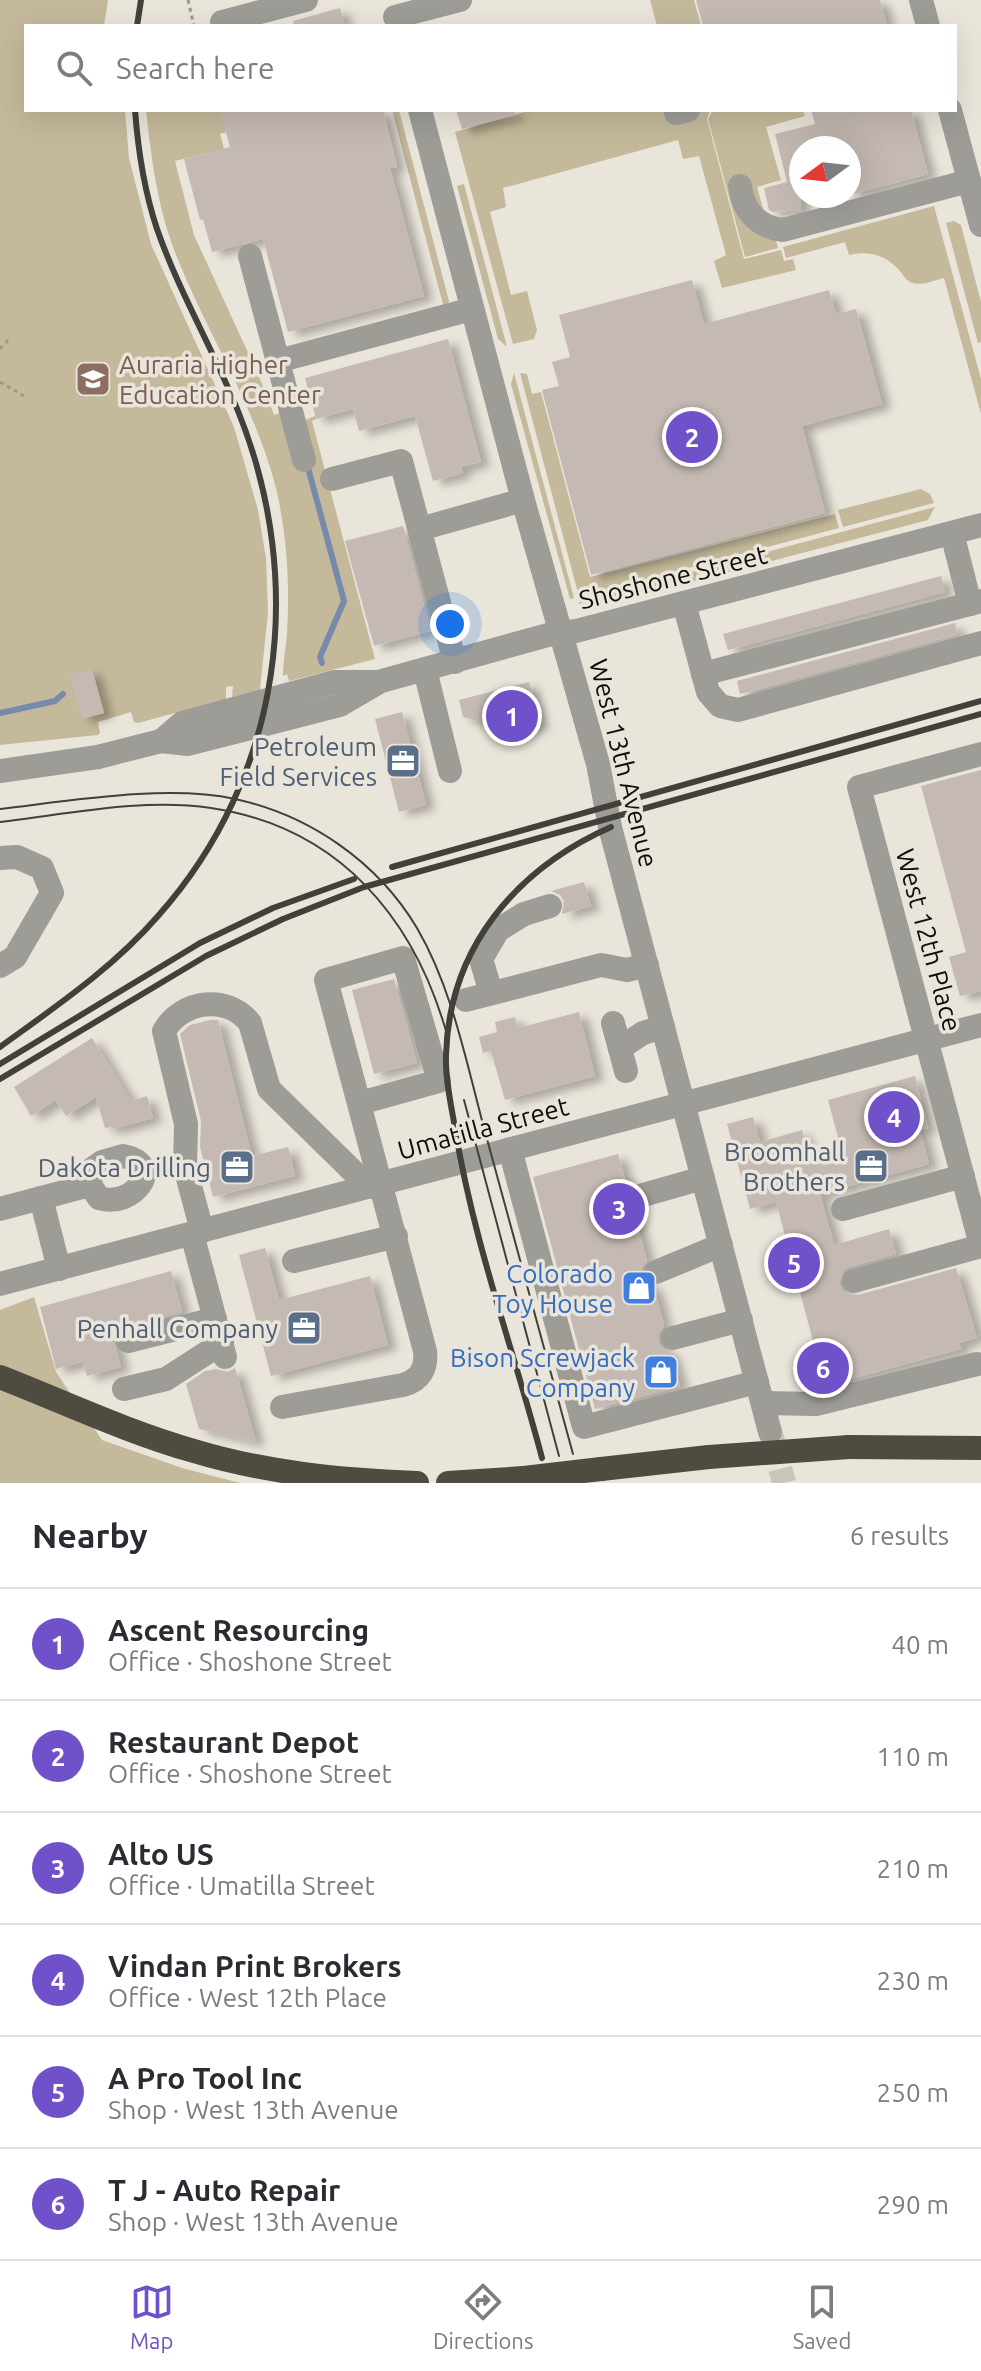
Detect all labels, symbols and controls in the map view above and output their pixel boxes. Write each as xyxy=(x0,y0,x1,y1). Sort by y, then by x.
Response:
search box xyxy=(24,24,957,112)
icon: search xyxy=(52,46,96,90)
text: Search here xyxy=(116,51,275,85)
north arrow xyxy=(789,136,861,208)
place label: Auraria Higher Education Center xyxy=(119,350,321,409)
school or university icon: Auraria Higher Education Center xyxy=(74,360,112,398)
pin: 2 xyxy=(666,407,718,467)
street label: Shoshone Street xyxy=(576,540,770,614)
your location xyxy=(430,604,470,644)
street label: West 13th Avenue xyxy=(584,656,664,870)
pin: 1 xyxy=(486,686,538,746)
place label: Petroleum Field Services xyxy=(220,732,377,791)
office icon: Petroleum Field Services xyxy=(384,742,422,780)
street label: West 12th Place xyxy=(891,845,967,1035)
pin: 4 xyxy=(868,1087,920,1147)
street label: Umatilla Street xyxy=(394,1091,572,1165)
place label: Broomhall Brothers xyxy=(724,1137,845,1196)
office icon: Broomhall Brothers xyxy=(852,1147,890,1185)
office icon: Dakota Drilling xyxy=(218,1148,256,1186)
place label: Dakota Drilling xyxy=(38,1153,211,1182)
pin: 3 xyxy=(593,1179,645,1239)
pin: 5 xyxy=(768,1233,820,1293)
place label: Colorado Toy House xyxy=(492,1259,613,1318)
shop icon: Colorado Toy House xyxy=(620,1269,658,1307)
office icon: Penhall Company xyxy=(285,1309,323,1347)
place label: Penhall Company xyxy=(77,1314,278,1343)
pin: 6 xyxy=(797,1338,849,1398)
place label: Bison Screwjack Company xyxy=(450,1343,635,1402)
shop icon: Bison Screwjack Company xyxy=(642,1353,680,1391)
text: Nearby xyxy=(32,1516,147,1554)
text: 6 results xyxy=(850,1521,949,1550)
text: Ascent Resourcing xyxy=(108,1613,369,1647)
text: 1 xyxy=(51,1630,65,1659)
text: 40 m xyxy=(891,1630,949,1659)
text: Office · Shoshone Street xyxy=(108,1647,392,1676)
text: Restaurant Depot xyxy=(108,1725,359,1759)
text: 2 xyxy=(51,1742,65,1771)
text: 110 m xyxy=(877,1742,949,1771)
text: Office · Shoshone Street xyxy=(108,1759,392,1788)
text: Alto US xyxy=(108,1837,214,1871)
text: 3 xyxy=(51,1854,65,1883)
text: 210 m xyxy=(877,1854,949,1883)
text: Office · Umatilla Street xyxy=(108,1871,375,1900)
text: Vindan Print Brokers xyxy=(108,1949,402,1983)
text: 4 xyxy=(51,1966,65,1995)
text: 230 m xyxy=(877,1966,949,1995)
text: Office · West 12th Place xyxy=(108,1983,387,2012)
text: A Pro Tool Inc xyxy=(108,2061,302,2095)
text: 5 xyxy=(51,2078,65,2107)
text: 250 m xyxy=(877,2078,949,2107)
text: Shop · West 13th Avenue xyxy=(108,2095,399,2124)
text: T J - Auto Repair xyxy=(108,2173,340,2207)
text: 6 xyxy=(51,2190,65,2219)
text: 290 m xyxy=(877,2190,949,2219)
text: Shop · West 13th Avenue xyxy=(108,2207,399,2236)
tab: Map xyxy=(130,2280,174,2353)
tab: Directions xyxy=(433,2280,533,2353)
tab: Saved xyxy=(793,2280,851,2353)

